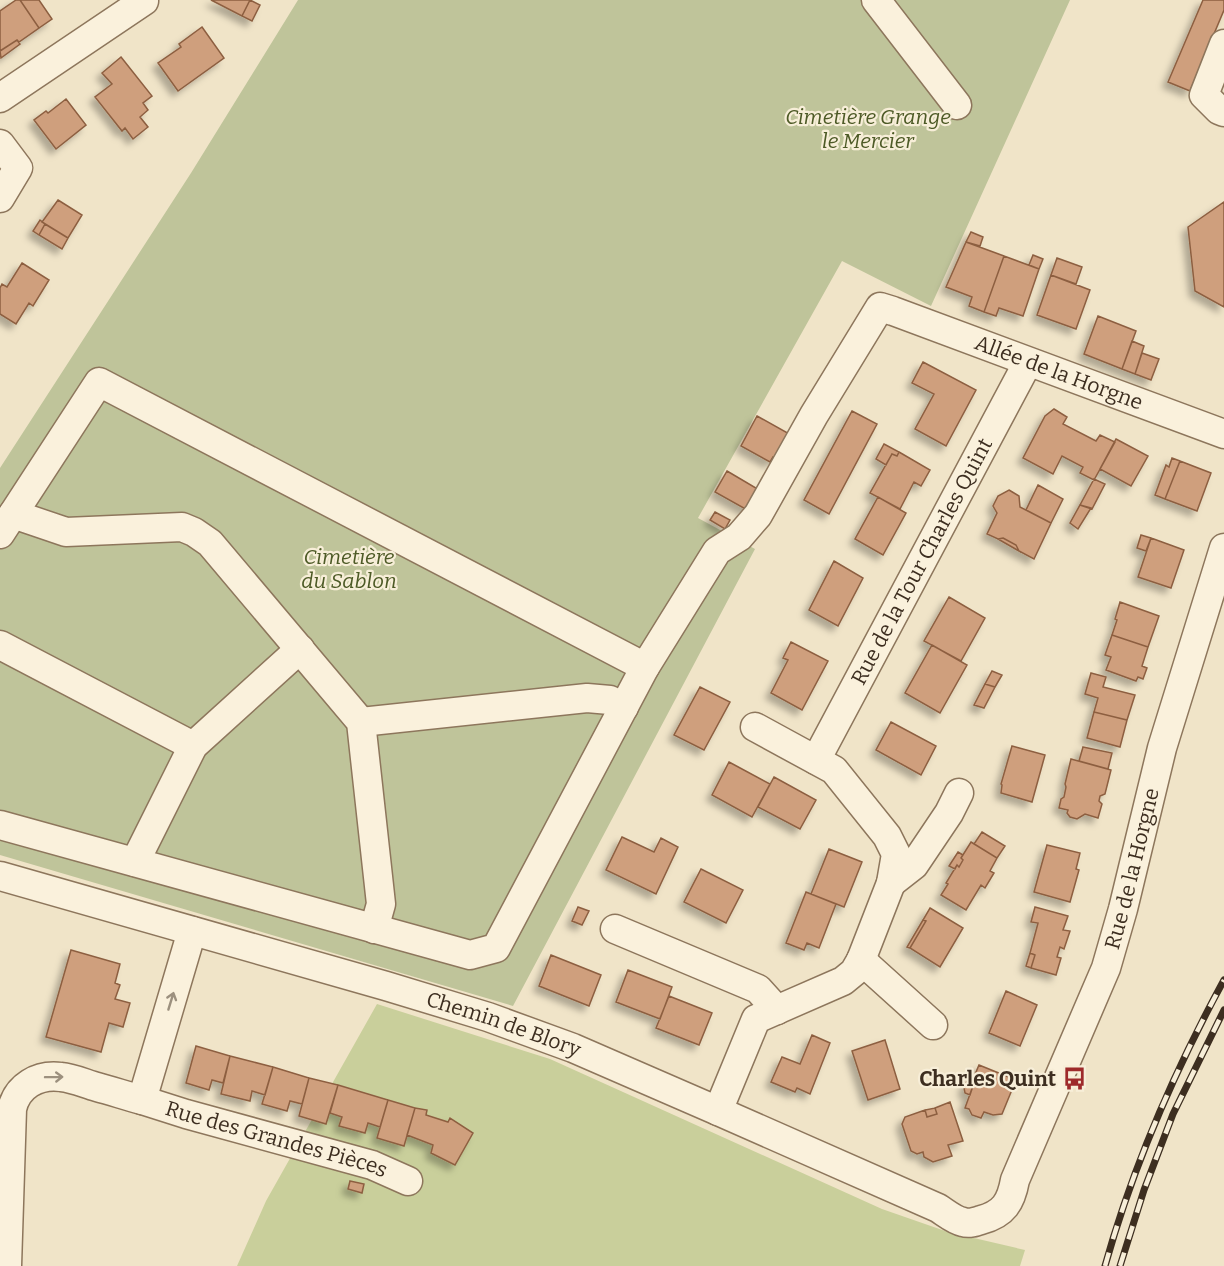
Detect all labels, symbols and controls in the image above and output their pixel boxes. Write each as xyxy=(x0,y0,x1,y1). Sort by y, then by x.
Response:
park label: Cimetière Grange le Mercier xyxy=(785,104,951,154)
street label: Allée de la Horgne xyxy=(971,330,1146,416)
street label: Rue de la Tour Charles Quint xyxy=(845,433,998,689)
park label: Cimetière du Sablon xyxy=(301,544,397,594)
street label: Rue de la Horgne xyxy=(1099,785,1165,952)
street label: Chemin de Blory xyxy=(423,986,586,1063)
one-way arrow xyxy=(166,992,177,1011)
place label: Charles Quint xyxy=(919,1066,1057,1092)
bus stop icon: Charles Quint xyxy=(1061,1066,1087,1092)
one-way arrow xyxy=(44,1072,63,1083)
street label: Rue des Grandes Pièces xyxy=(162,1095,392,1183)

